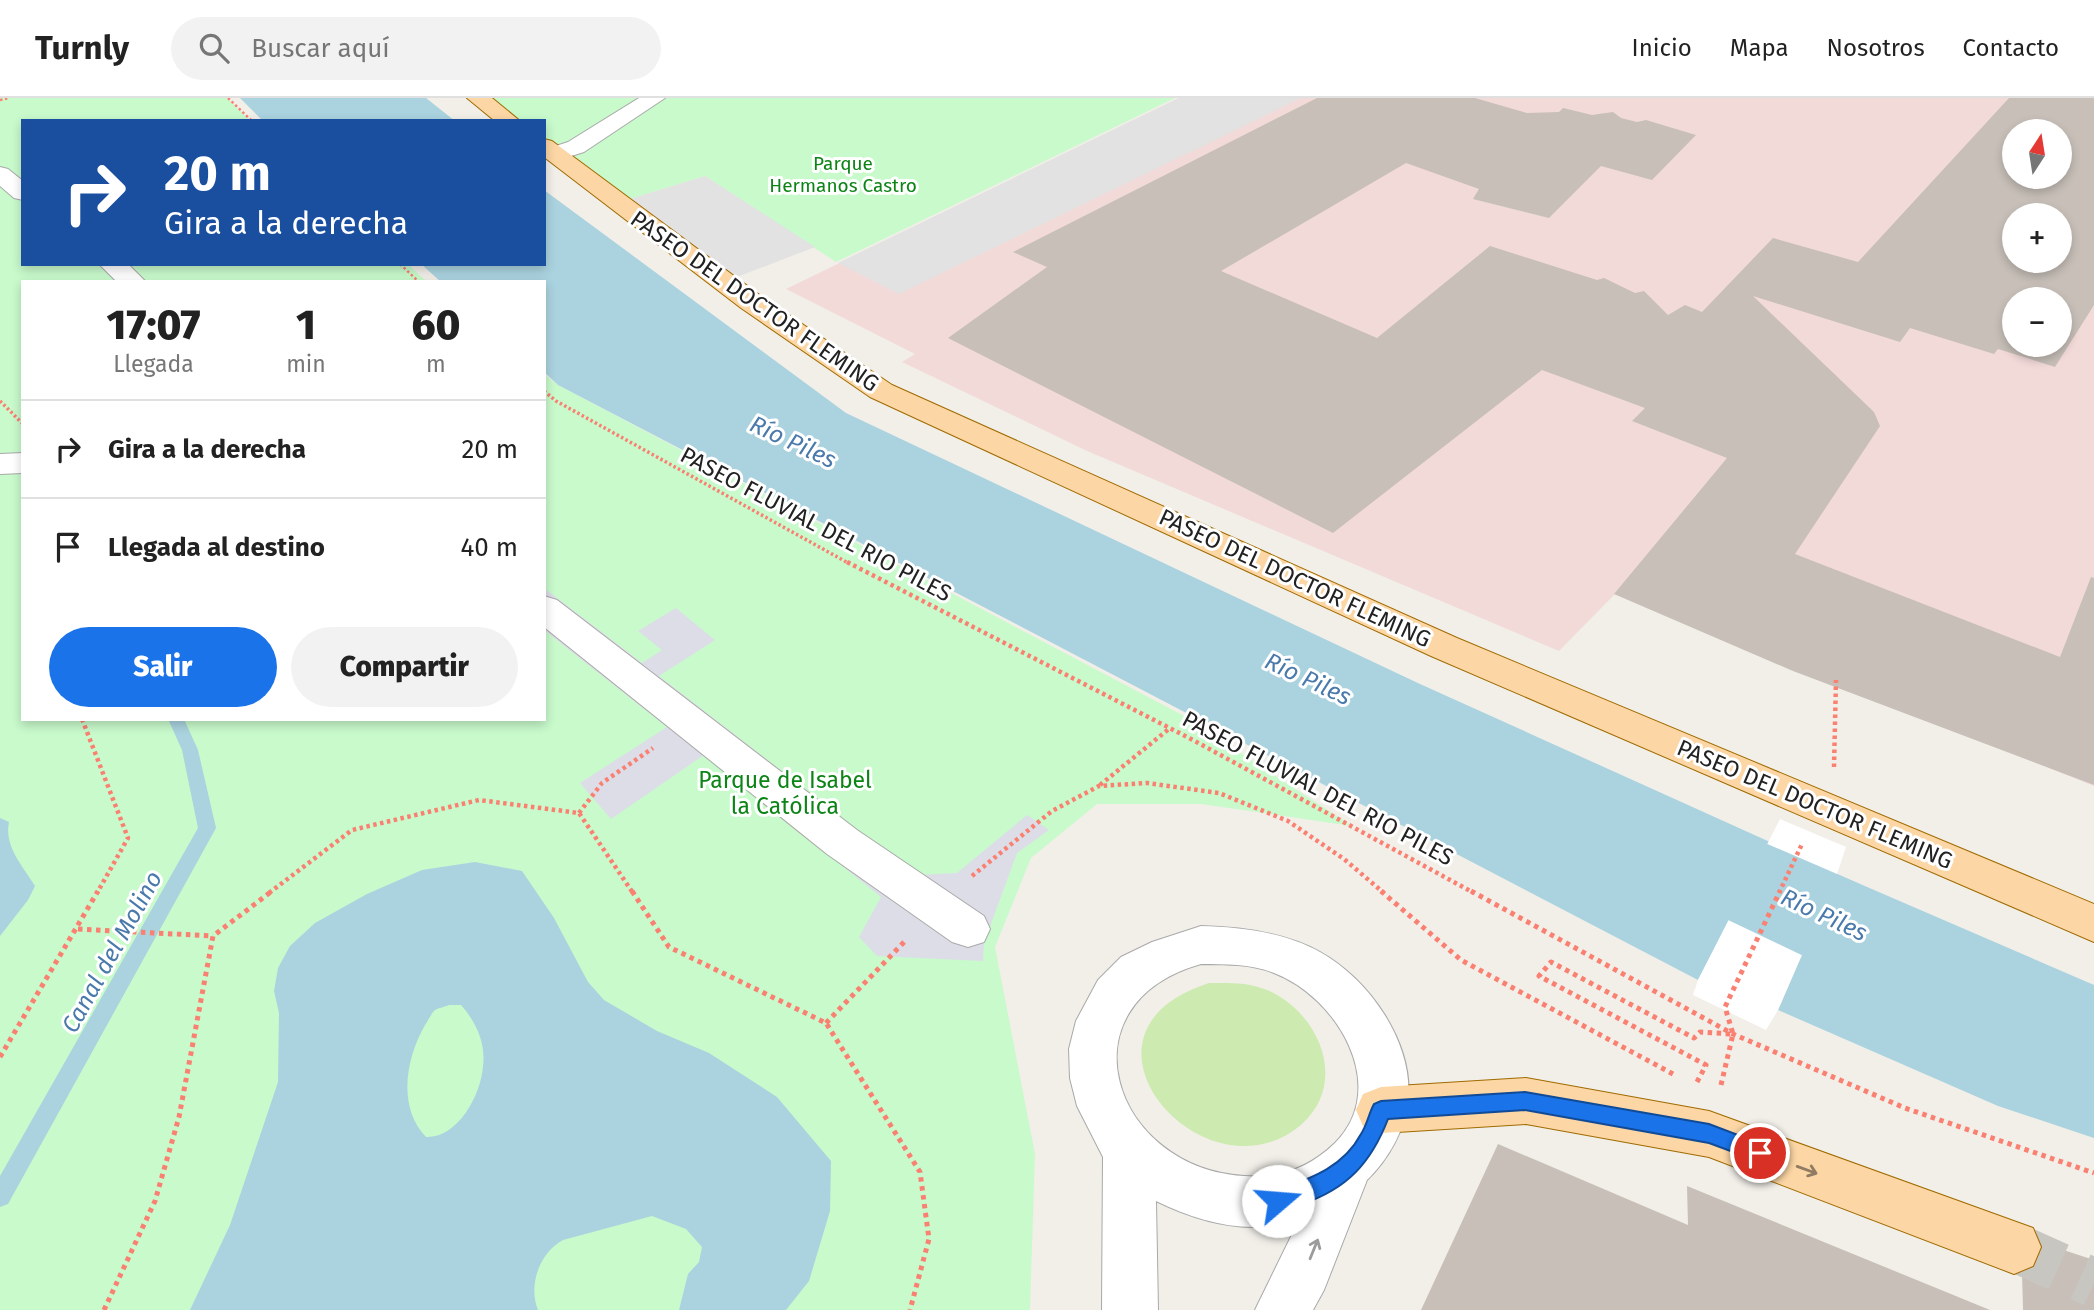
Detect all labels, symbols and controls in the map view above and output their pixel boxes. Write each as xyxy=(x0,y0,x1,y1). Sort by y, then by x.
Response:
search box xyxy=(171,17,661,80)
text: Turnly xyxy=(35,28,129,68)
icon: search xyxy=(195,29,233,67)
text: Buscar aquí xyxy=(251,33,390,64)
text: Inicio xyxy=(1632,34,1692,62)
text: Mapa xyxy=(1730,34,1789,62)
text: Nosotros xyxy=(1827,34,1925,62)
text: Contacto xyxy=(1963,34,2059,62)
north arrow xyxy=(2002,119,2072,189)
map controls xyxy=(2002,119,2072,357)
text: 20 m xyxy=(164,144,271,203)
icon: right xyxy=(49,147,140,238)
park label: Parque Hermanos Castro xyxy=(769,152,917,197)
button: + xyxy=(2002,203,2072,273)
text: Gira a la derecha xyxy=(164,204,408,242)
street label: PASEO DEL DOCTOR FLEMING xyxy=(625,204,885,398)
button: − xyxy=(2002,287,2072,357)
text: 17:07 xyxy=(107,300,201,350)
text: 1 xyxy=(296,300,316,350)
text: 60 xyxy=(411,300,460,350)
text: Llegada xyxy=(113,350,194,378)
text: min xyxy=(286,350,326,378)
text: m xyxy=(426,350,446,378)
water label: Río Piles xyxy=(745,410,841,474)
icon: right xyxy=(49,430,87,468)
text: Gira a la derecha xyxy=(108,434,306,465)
text: 20 m xyxy=(461,434,518,465)
street label: PASEO FLUVIAL DEL RIO PILES xyxy=(676,441,956,607)
street label: PASEO DEL DOCTOR FLEMING xyxy=(1155,503,1435,653)
icon: arrive xyxy=(49,528,87,566)
text: Llegada al destino xyxy=(108,532,325,563)
text: 40 m xyxy=(460,532,518,563)
button: Salir xyxy=(49,627,277,707)
button: Compartir xyxy=(291,627,518,707)
water label: Río Piles xyxy=(1260,647,1356,711)
street label: PASEO FLUVIAL DEL RIO PILES xyxy=(1178,705,1458,871)
street label: PASEO DEL DOCTOR FLEMING xyxy=(1673,733,1957,875)
park label: Parque de Isabel la Católica xyxy=(698,766,872,820)
water label: Canal del Molino xyxy=(56,866,168,1038)
water label: Río Piles xyxy=(1776,883,1872,947)
pin xyxy=(1730,1123,1790,1183)
icon: arrive xyxy=(1741,1134,1779,1172)
position arrow xyxy=(1241,1164,1315,1238)
one-way arrow xyxy=(1796,1165,1818,1177)
one-way arrow xyxy=(1308,1239,1321,1261)

